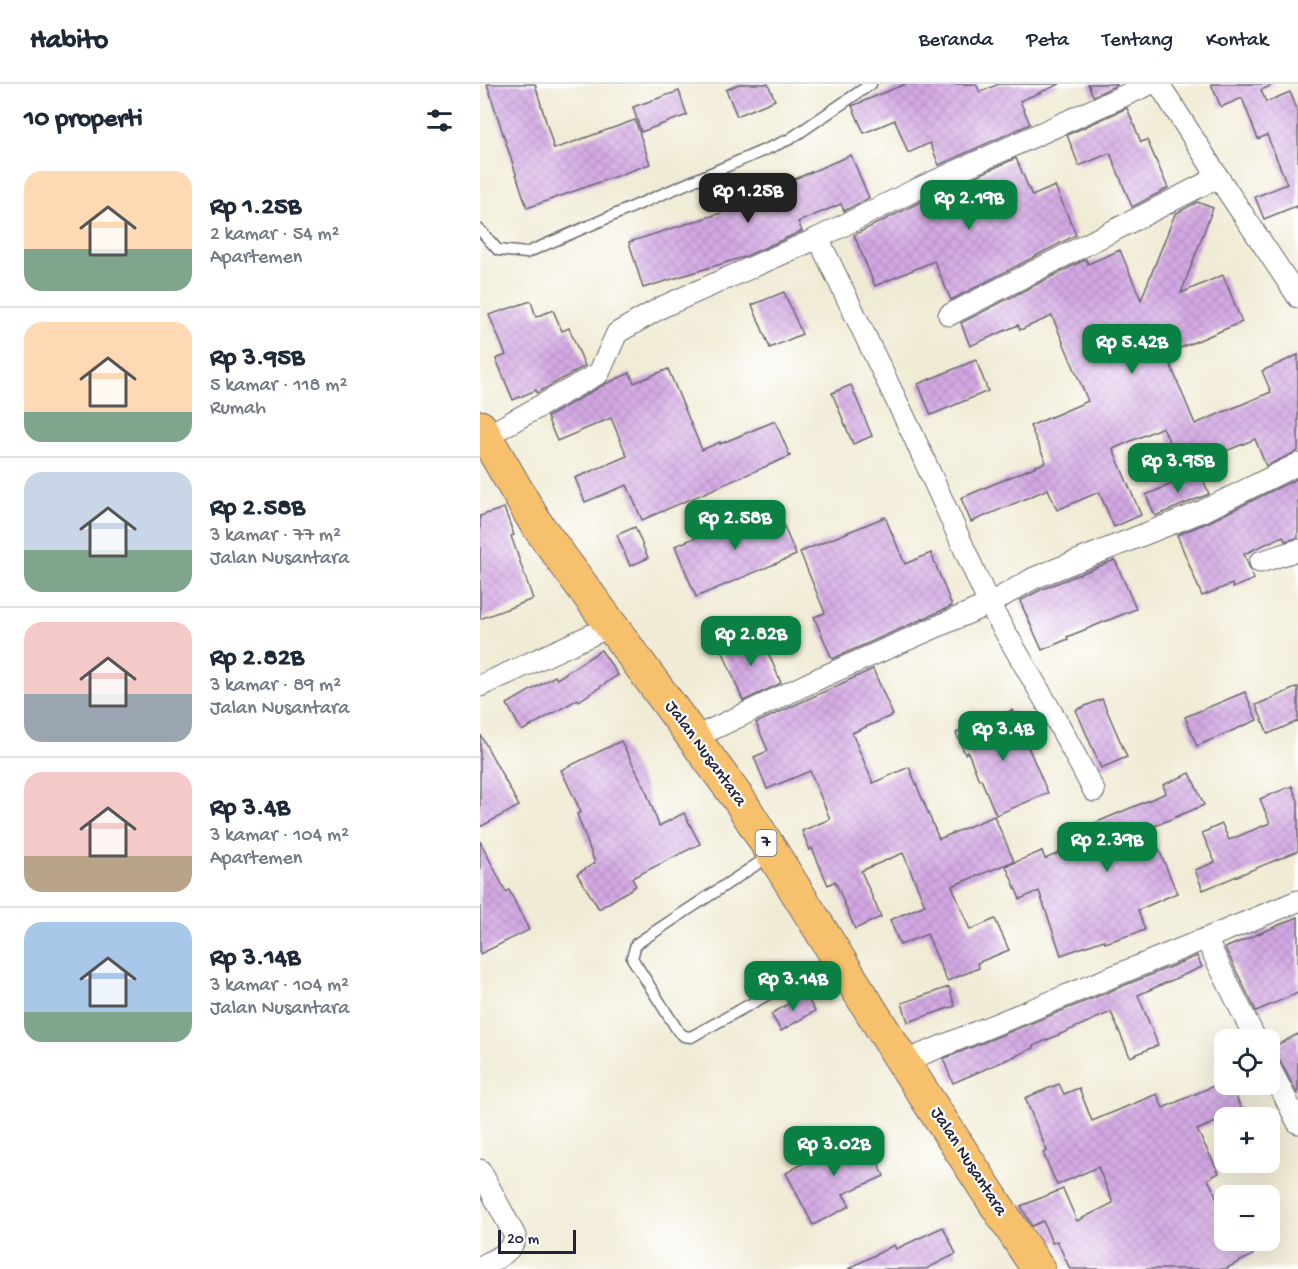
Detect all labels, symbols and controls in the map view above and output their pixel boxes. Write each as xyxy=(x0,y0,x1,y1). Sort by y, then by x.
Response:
text: Habito xyxy=(30,25,108,58)
text: Beranda xyxy=(919,29,993,54)
text: Peta xyxy=(1026,29,1069,54)
text: Tentang xyxy=(1102,29,1173,54)
text: Kontak xyxy=(1206,29,1268,54)
icon: filters xyxy=(423,104,456,137)
text: 10 properti xyxy=(24,105,143,136)
pin: Rp 1.25B xyxy=(686,173,810,224)
pin: Rp 2.19B xyxy=(907,180,1031,231)
text: Rp 1.25B xyxy=(713,181,783,204)
text: Rp 2.19B xyxy=(934,188,1004,211)
text: Rp 1.25B xyxy=(210,193,301,224)
icon: home xyxy=(72,195,144,267)
text: 2 kamar · 54 m² xyxy=(210,224,340,247)
text: Apartemen xyxy=(210,247,302,270)
pin: Rp 5.42B xyxy=(1070,324,1194,375)
text: Rp 5.42B xyxy=(1096,332,1168,355)
text: Rp 3.95B xyxy=(210,344,304,375)
icon: home xyxy=(72,346,144,418)
text: 5 kamar · 118 m² xyxy=(210,375,347,398)
text: Rumah xyxy=(210,398,266,421)
pin: Rp 3.95B xyxy=(1116,443,1240,494)
text: Rp 3.95B xyxy=(1142,451,1214,474)
text: Rp 2.58B xyxy=(210,494,305,525)
icon: home xyxy=(72,496,144,568)
pin: Rp 2.58B xyxy=(673,500,797,551)
text: Rp 2.58B xyxy=(699,508,771,531)
text: 3 kamar · 77 m² xyxy=(210,525,341,548)
text: Jalan Nusantara xyxy=(210,548,349,571)
pin: Rp 2.82B xyxy=(689,616,813,667)
text: Rp 2.82B xyxy=(715,624,787,647)
text: Rp 2.82B xyxy=(210,644,304,675)
icon: home xyxy=(72,646,144,718)
text: 3 kamar · 89 m² xyxy=(210,675,341,698)
street label: Jalan Nusantara xyxy=(660,697,751,812)
text: Jalan Nusantara xyxy=(210,698,349,721)
pin: Rp 3.4B xyxy=(948,711,1058,762)
text: Rp 3.4B xyxy=(972,719,1034,742)
text: Rp 3.4B xyxy=(210,794,290,825)
icon: home xyxy=(72,796,144,868)
pin: Rp 2.39B xyxy=(1045,822,1169,873)
text: 3 kamar · 104 m² xyxy=(210,825,349,848)
road number: 7 xyxy=(756,830,776,856)
text: Rp 2.39B xyxy=(1071,830,1143,853)
text: Apartemen xyxy=(210,848,302,871)
text: Rp 3.14B xyxy=(210,944,300,975)
icon: home xyxy=(72,946,144,1018)
pin: Rp 3.14B xyxy=(731,961,855,1012)
text: Rp 3.14B xyxy=(758,969,828,992)
text: 3 kamar · 104 m² xyxy=(210,975,349,998)
text: Jalan Nusantara xyxy=(210,998,349,1021)
map controls xyxy=(1214,1029,1280,1251)
button: locate xyxy=(1214,1029,1280,1095)
street label: Jalan Nusantara xyxy=(925,1104,1011,1221)
button: + xyxy=(1214,1107,1280,1173)
pin: Rp 3.02B xyxy=(772,1126,896,1177)
text: Rp 3.02B xyxy=(797,1134,871,1157)
button: − xyxy=(1214,1185,1280,1251)
scale bar xyxy=(498,1227,576,1254)
text: 20 m xyxy=(507,1231,539,1250)

